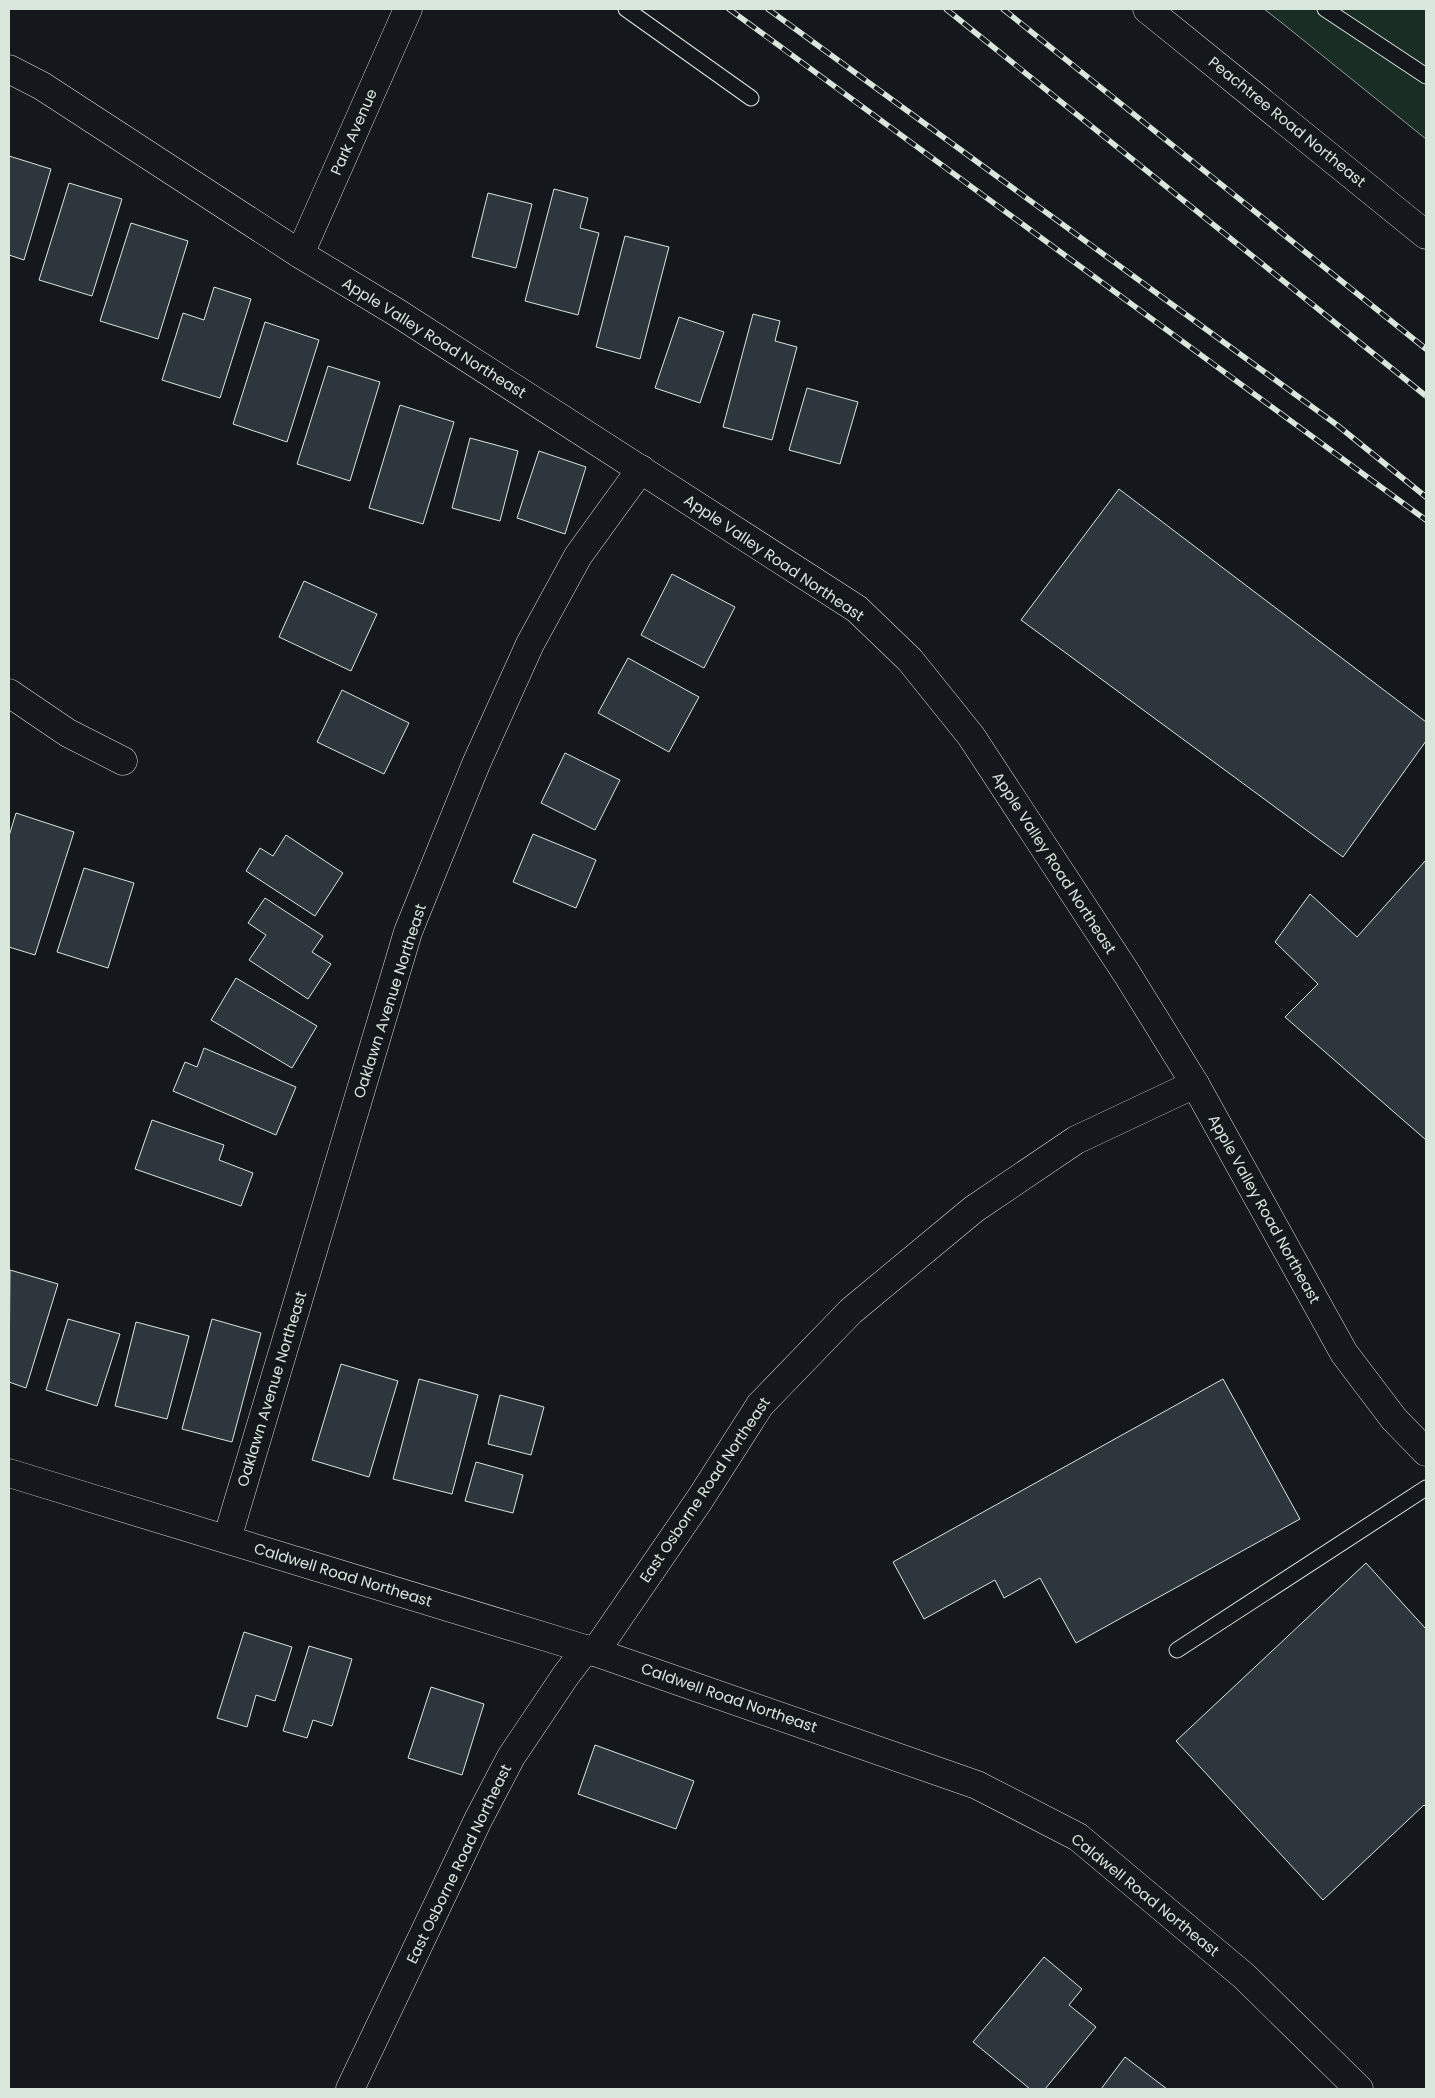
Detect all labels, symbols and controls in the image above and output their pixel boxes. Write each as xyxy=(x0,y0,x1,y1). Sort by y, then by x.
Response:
street label: Peachtree Road Northeast xyxy=(1204,51,1370,192)
street label: Park Avenue xyxy=(325,85,382,178)
street label: Apple Valley Road Northeast xyxy=(338,272,530,403)
street label: Apple Valley Road Northeast xyxy=(680,489,869,626)
street label: Apple Valley Road Northeast xyxy=(988,768,1121,958)
street label: Oaklawn Avenue Northeast xyxy=(348,901,431,1101)
street label: Apple Valley Road Northeast xyxy=(1204,1110,1325,1307)
street label: Oaklawn Avenue Northeast xyxy=(232,1289,311,1489)
street label: East Osborne Road Northeast xyxy=(635,1393,775,1587)
street label: Caldwell Road Northeast xyxy=(252,1537,435,1612)
street label: Caldwell Road Northeast xyxy=(638,1657,820,1738)
street label: East Osborne Road Northeast xyxy=(401,1761,516,1967)
street label: Caldwell Road Northeast xyxy=(1067,1828,1224,1961)

